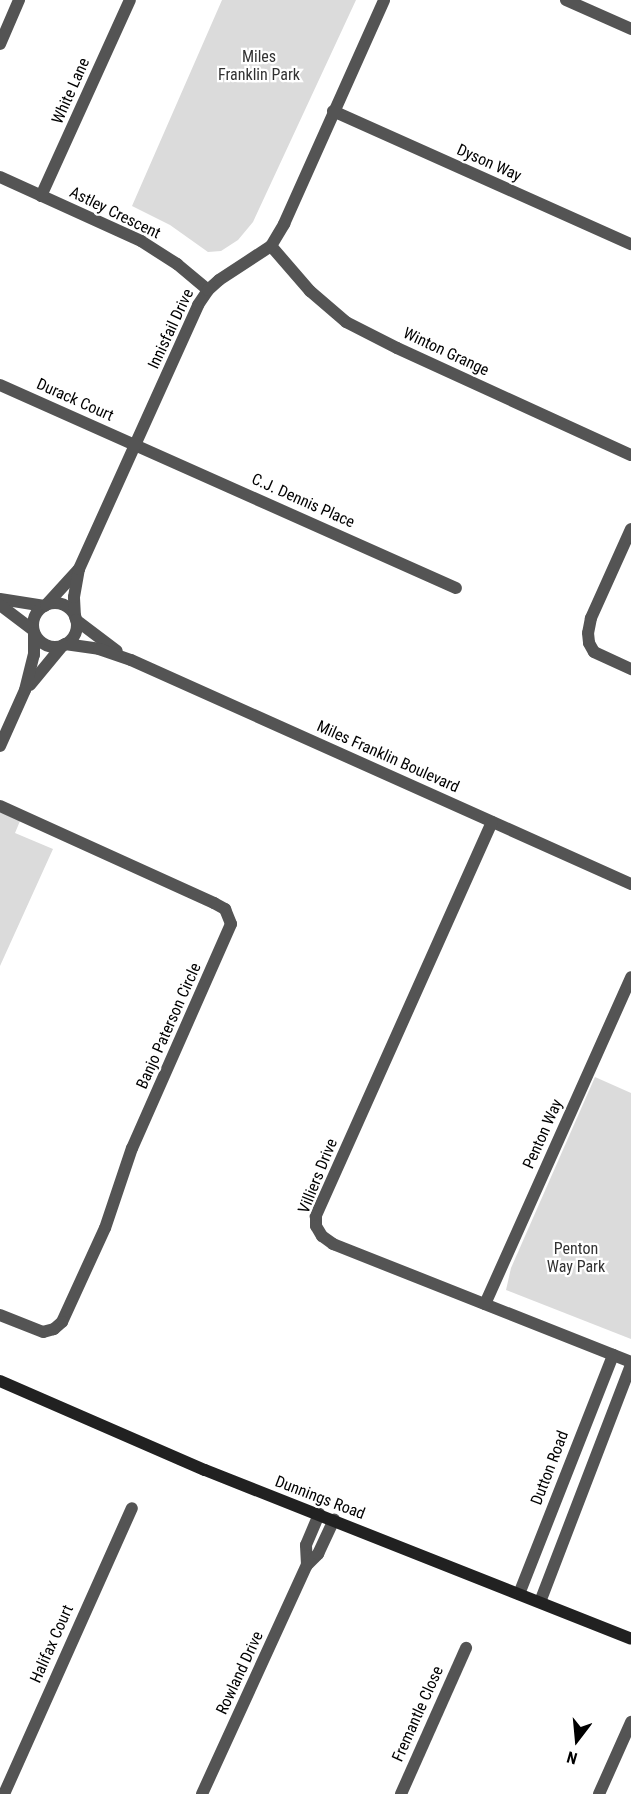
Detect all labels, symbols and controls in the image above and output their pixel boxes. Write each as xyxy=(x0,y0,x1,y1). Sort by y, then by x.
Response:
park label: Miles Franklin Park xyxy=(218,47,300,85)
street label: White Lane xyxy=(48,55,94,127)
street label: Dyson Way xyxy=(454,140,524,186)
street label: Astley Crescent xyxy=(66,183,164,243)
street label: Innisfail Drive xyxy=(144,286,198,372)
street label: Winton Grange xyxy=(400,324,492,380)
street label: Durack Court xyxy=(34,375,116,425)
street label: C.J. Dennis Place xyxy=(248,470,358,532)
street label: Miles Franklin Boulevard xyxy=(314,717,462,797)
street label: Banjo Paterson Circle xyxy=(133,960,205,1092)
street label: Penton Way xyxy=(519,1096,567,1172)
street label: Villiers Drive xyxy=(294,1136,342,1216)
park label: Penton Way Park xyxy=(547,1239,605,1277)
street label: Dutton Road xyxy=(527,1428,573,1508)
street label: Dunnings Road xyxy=(272,1472,368,1524)
street label: Halifax Court xyxy=(26,1602,78,1686)
street label: Rowland Drive xyxy=(212,1628,268,1718)
street label: Fremantle Close xyxy=(388,1663,448,1765)
north arrow xyxy=(547,1710,607,1770)
text: N xyxy=(565,1747,579,1768)

